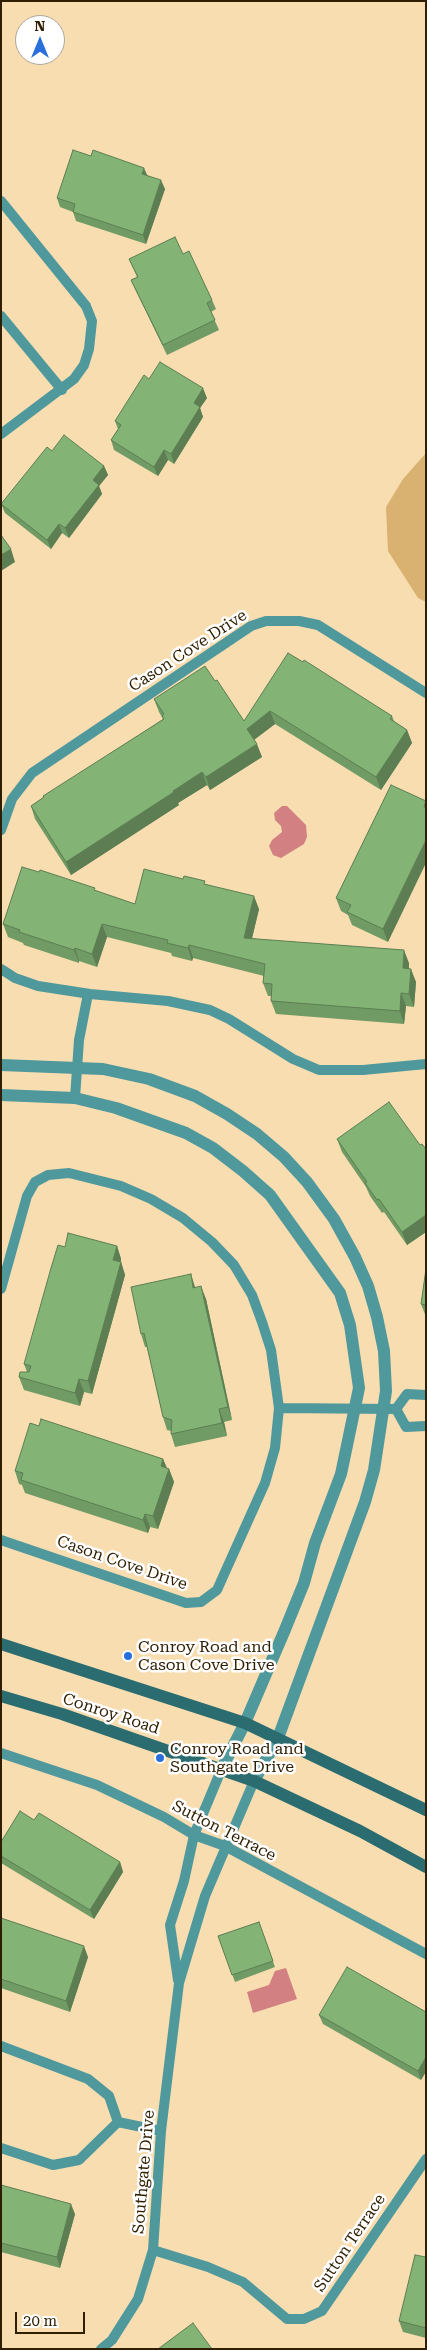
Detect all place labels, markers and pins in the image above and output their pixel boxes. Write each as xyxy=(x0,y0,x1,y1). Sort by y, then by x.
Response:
place label: Conroy Road and Cason Cove Drive xyxy=(138,1637,274,1675)
marker: Conroy Road and Cason Cove Drive xyxy=(122,1650,134,1662)
place label: Conroy Road and Southgate Drive xyxy=(170,1739,304,1777)
marker: Conroy Road and Southgate Drive xyxy=(154,1752,166,1764)

